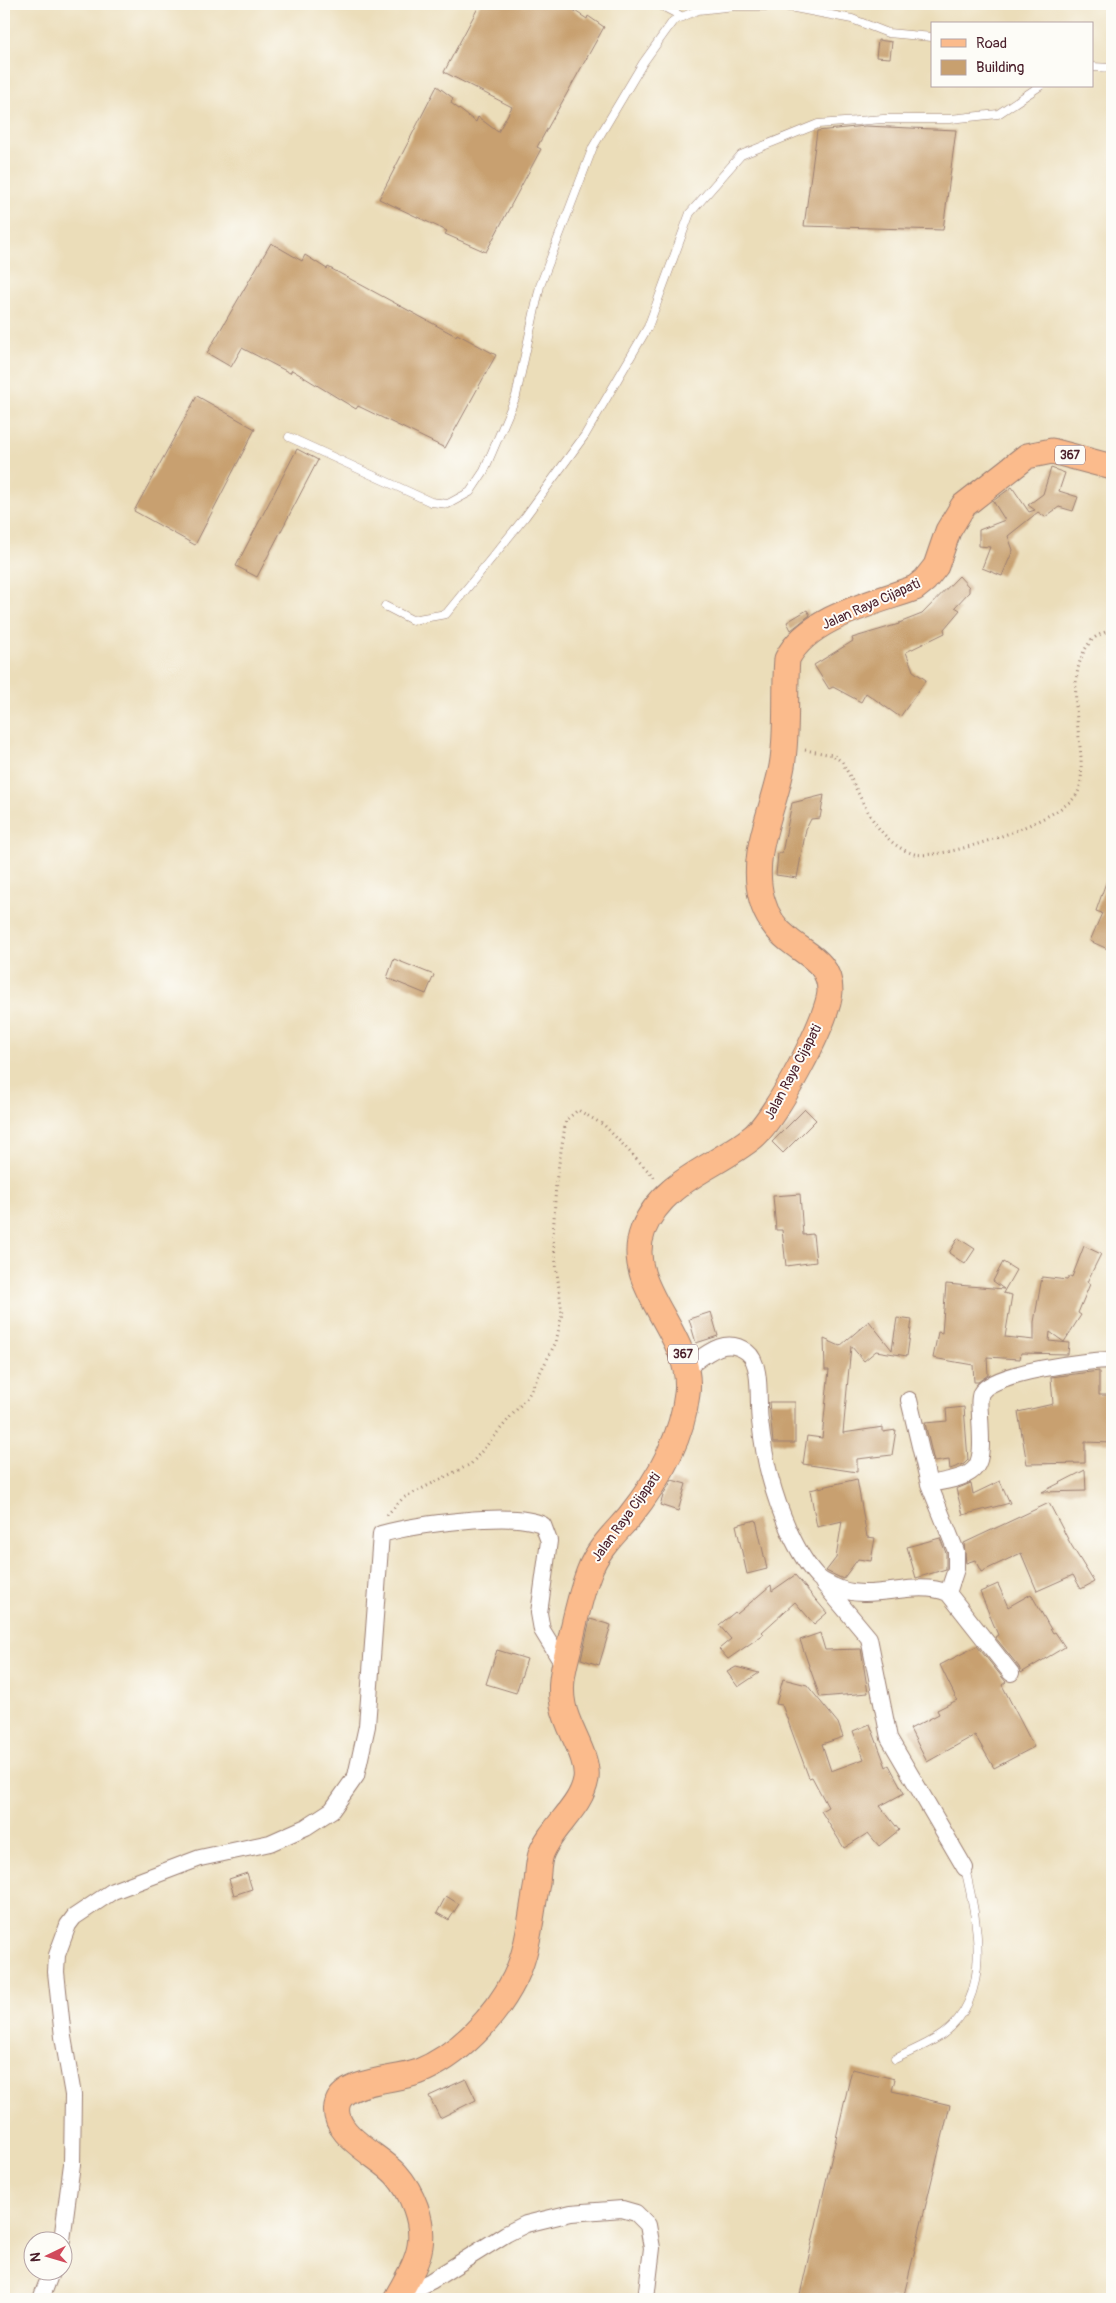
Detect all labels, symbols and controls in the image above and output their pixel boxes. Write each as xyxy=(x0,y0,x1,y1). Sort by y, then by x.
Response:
legend xyxy=(931,22,1094,88)
text: Road xyxy=(976,34,1007,53)
text: Building xyxy=(976,58,1024,77)
road number: 367 xyxy=(1055,446,1085,464)
street label: Jalan Raya Cijapati xyxy=(819,575,923,633)
street label: Jalan Raya Cijapati xyxy=(761,1021,826,1123)
road number: 367 xyxy=(668,1345,698,1364)
street label: Jalan Raya Cijapati xyxy=(588,1469,664,1565)
north arrow xyxy=(22,2230,72,2280)
text: N xyxy=(27,2252,44,2263)

